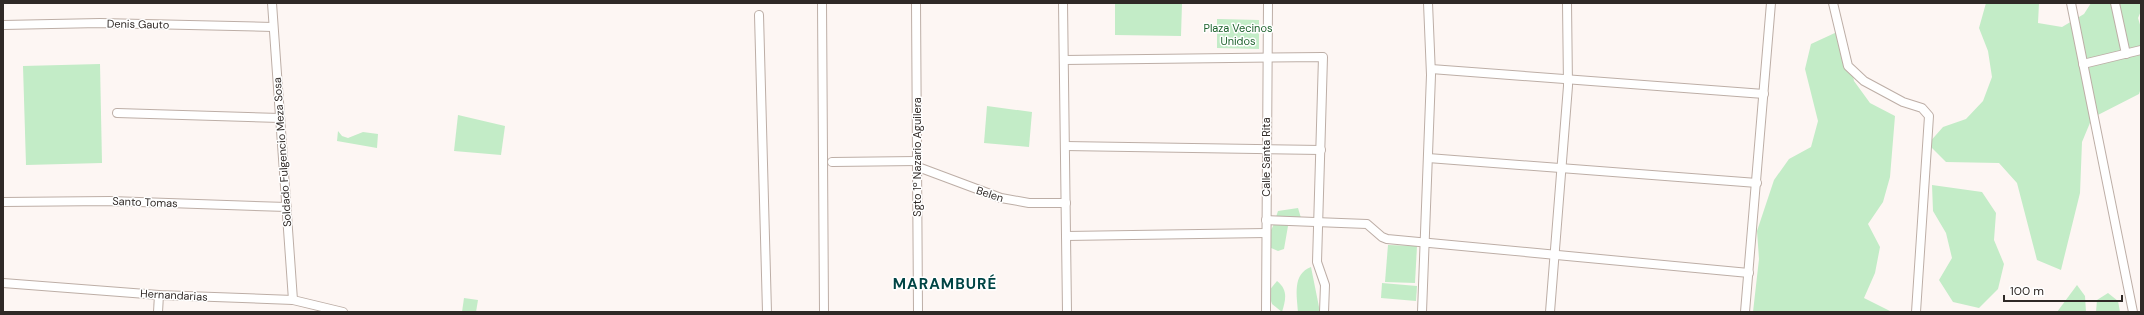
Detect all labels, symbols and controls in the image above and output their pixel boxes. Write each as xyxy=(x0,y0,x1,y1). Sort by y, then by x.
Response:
street label: Denis Gauto xyxy=(107,16,169,32)
park label: Plaza Vecinos Unidos xyxy=(1204,21,1272,48)
street label: Soldado Fulgencio Meza Sosa xyxy=(270,77,294,227)
street label: Sgto 1º Nazario Aguilera xyxy=(910,97,924,217)
street label: Calle Santa Rita xyxy=(1259,117,1273,197)
street label: Belen xyxy=(975,183,1005,205)
street label: Santo Tomas xyxy=(112,194,178,210)
district label: MARAMBURÉ xyxy=(893,274,997,294)
scale bar xyxy=(2004,277,2122,303)
text: 100 m xyxy=(2010,283,2044,299)
street label: Hernandarias xyxy=(140,286,208,304)

